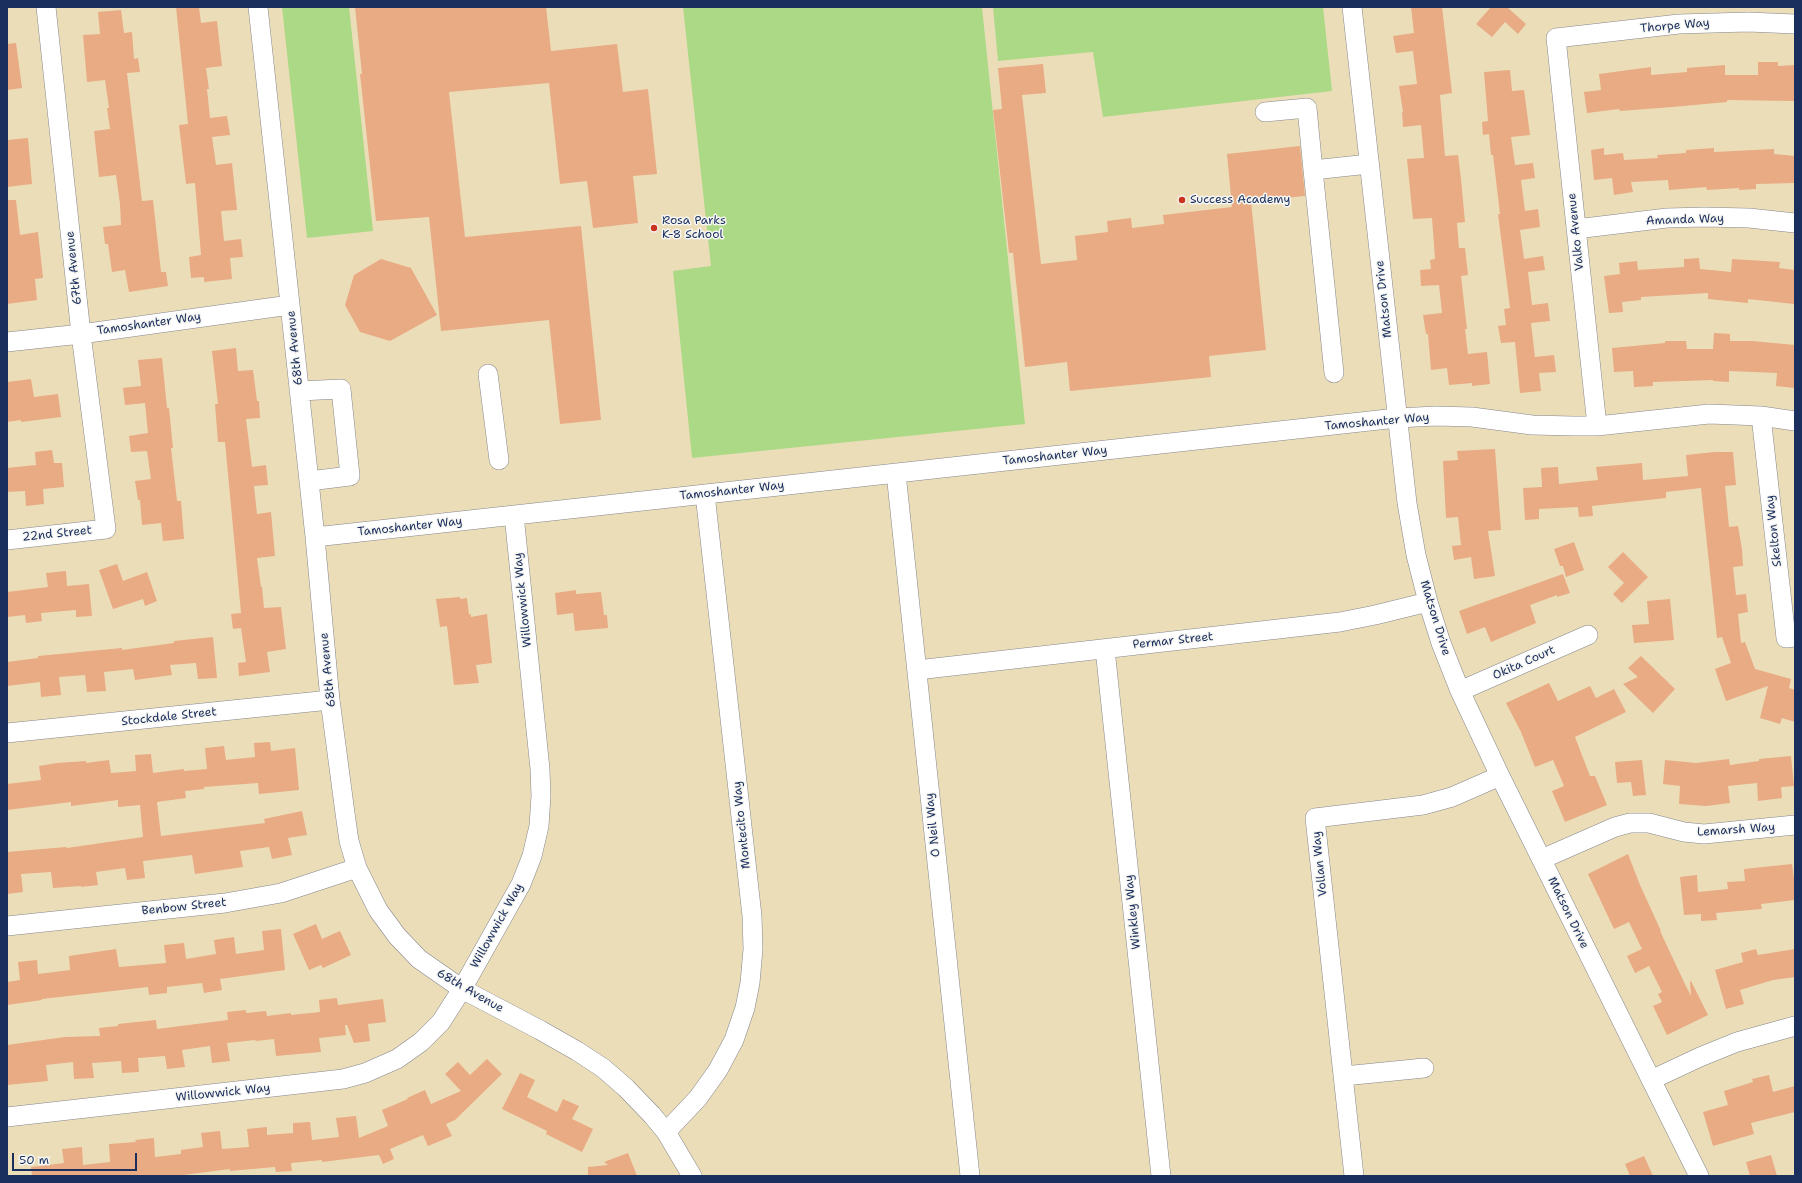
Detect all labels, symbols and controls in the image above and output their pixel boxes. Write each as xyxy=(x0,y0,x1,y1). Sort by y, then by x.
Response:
street label: Thorpe Way xyxy=(1640,16,1710,36)
street label: Valko Avenue xyxy=(1565,192,1587,272)
place label: Success Academy xyxy=(1190,193,1290,207)
marker: Success Academy xyxy=(1177,195,1187,205)
street label: Amanda Way xyxy=(1646,211,1724,229)
place label: Rosa Parks K-8 School xyxy=(662,214,726,242)
marker: Rosa Parks K-8 School xyxy=(649,223,659,233)
street label: 67th Avenue xyxy=(63,230,85,306)
street label: Matson Drive xyxy=(1373,260,1395,338)
street label: Tamoshanter Way xyxy=(96,310,202,338)
street label: 68th Avenue xyxy=(284,310,306,386)
street label: Tamoshanter Way xyxy=(1324,410,1430,434)
street label: Tamoshanter Way xyxy=(1002,443,1108,469)
street label: Tamoshanter Way xyxy=(679,478,785,504)
street label: Skelton Way xyxy=(1763,494,1785,568)
street label: Tamoshanter Way xyxy=(357,514,463,540)
street label: 22nd Street xyxy=(21,523,93,545)
street label: Willowwick Way xyxy=(511,552,535,648)
street label: Matson Drive xyxy=(1417,579,1453,657)
street label: Permar Street xyxy=(1132,630,1214,652)
street label: 68th Avenue xyxy=(317,632,339,708)
street label: Okita Court xyxy=(1491,643,1557,683)
street label: Stockdale Street xyxy=(121,705,217,729)
street label: Montecito Way xyxy=(730,781,754,869)
street label: O Neil Way xyxy=(922,792,944,858)
street label: Lemarsh Way xyxy=(1696,820,1776,840)
street label: Vollan Way xyxy=(1309,831,1331,897)
street label: Winkley Way xyxy=(1122,874,1144,950)
street label: Matson Drive xyxy=(1544,875,1592,951)
street label: Willowwick Way xyxy=(468,881,526,971)
street label: Benbow Street xyxy=(141,895,227,919)
street label: 68th Avenue xyxy=(434,966,506,1016)
street label: Willowwick Way xyxy=(175,1081,271,1105)
scale bar xyxy=(14,1145,139,1171)
text: 50 m xyxy=(19,1152,49,1168)

